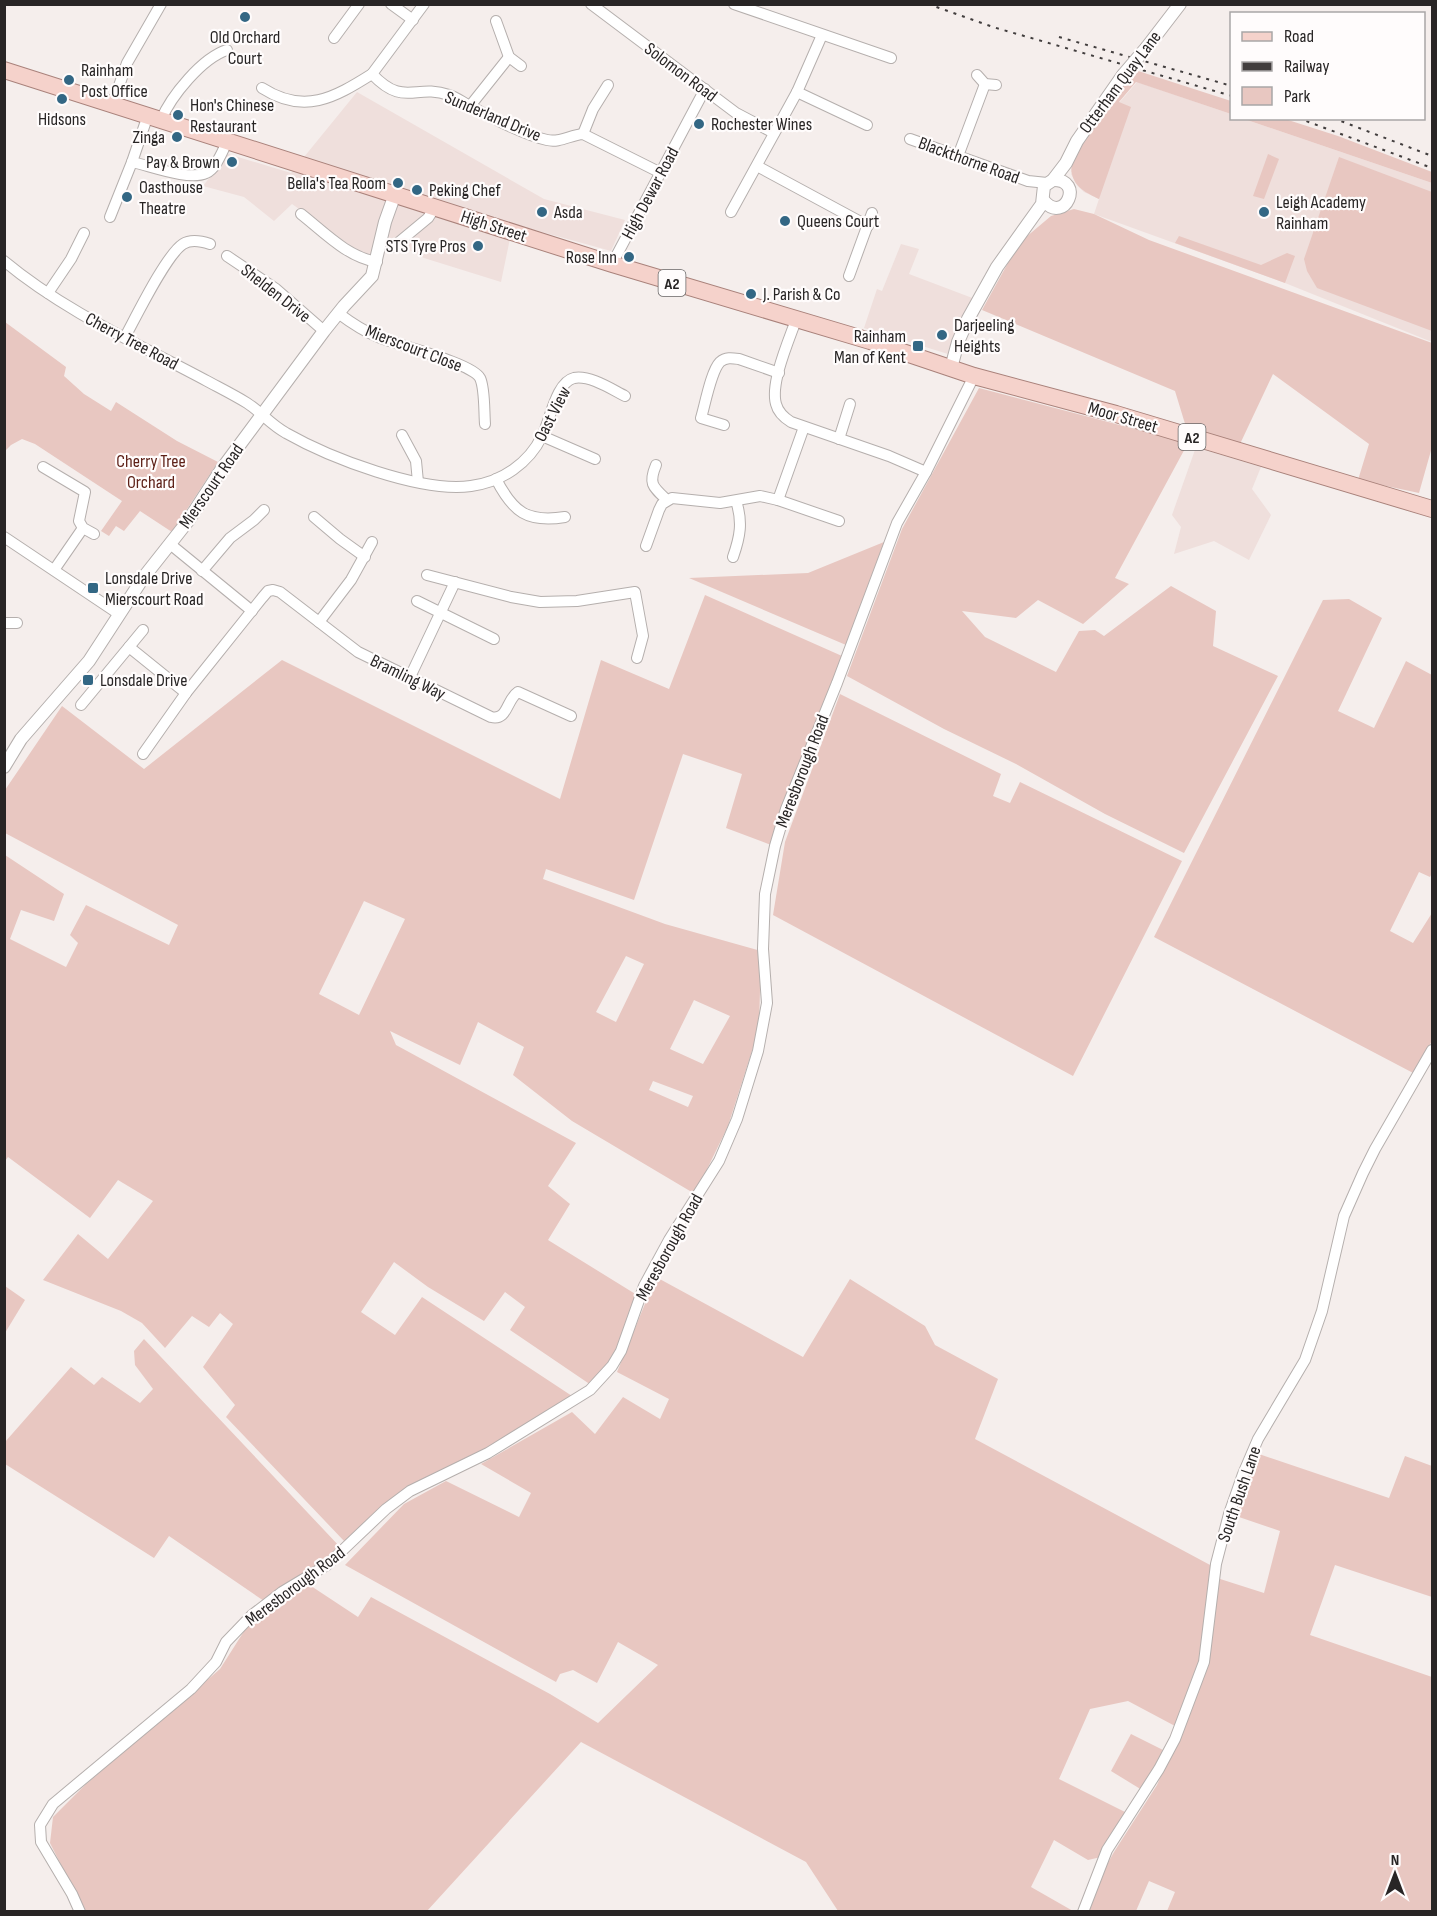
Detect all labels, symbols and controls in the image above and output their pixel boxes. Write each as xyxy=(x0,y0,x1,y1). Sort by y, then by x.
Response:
marker: Old Orchard Court xyxy=(238,10,252,24)
legend xyxy=(1230,12,1425,120)
text: Road xyxy=(1284,26,1314,47)
place label: Old Orchard Court xyxy=(210,27,280,69)
street label: Otterham Quay Lane xyxy=(1075,27,1166,138)
street label: Solomon Road xyxy=(640,38,721,107)
text: Railway xyxy=(1284,56,1329,77)
place label: Rainham Post Office xyxy=(81,60,148,102)
marker: Rainham Post Office xyxy=(62,73,76,87)
text: Park xyxy=(1284,86,1310,107)
street label: Sunderland Drive xyxy=(441,87,544,146)
marker: Hidsons xyxy=(55,92,69,106)
place label: Hon's Chinese Restaurant xyxy=(190,95,274,137)
marker: Hon's Chinese Restaurant xyxy=(171,108,185,122)
place label: Hidsons xyxy=(38,109,86,130)
place label: Rochester Wines xyxy=(711,114,812,135)
marker: Rochester Wines xyxy=(692,117,706,131)
place label: Zinga xyxy=(133,127,165,148)
marker: Zinga xyxy=(170,130,184,144)
street label: Blackthorne Road xyxy=(915,132,1022,188)
street label: High Dewar Road xyxy=(617,144,683,243)
place label: Pay & Brown xyxy=(146,152,220,173)
marker: Pay & Brown xyxy=(225,155,239,169)
place label: Bella's Tea Room xyxy=(287,173,386,194)
marker: Bella's Tea Room xyxy=(391,176,405,190)
place label: Oasthouse Theatre xyxy=(139,177,203,219)
place label: Peking Chef xyxy=(429,180,501,201)
marker: Peking Chef xyxy=(410,183,424,197)
marker: Oasthouse Theatre xyxy=(120,190,134,204)
place label: Leigh Academy Rainham xyxy=(1276,192,1366,234)
place label: Asda xyxy=(553,202,583,223)
marker: Asda xyxy=(535,205,549,219)
marker: Leigh Academy Rainham xyxy=(1257,205,1271,219)
street label: High Street xyxy=(458,206,530,247)
place label: Queens Court xyxy=(797,211,880,232)
marker: Queens Court xyxy=(778,214,792,228)
place label: STS Tyre Pros xyxy=(386,236,466,257)
marker: STS Tyre Pros xyxy=(471,239,485,253)
place label: Rose Inn xyxy=(566,247,617,268)
marker: Rose Inn xyxy=(622,250,636,264)
street label: Shelden Drive xyxy=(237,260,315,327)
road number: A2 xyxy=(658,270,686,296)
place label: J. Parish & Co xyxy=(762,284,841,305)
marker: J. Parish & Co xyxy=(744,287,758,301)
street label: Cherry Tree Road xyxy=(82,308,182,375)
place label: Darjeeling Heights xyxy=(954,315,1014,357)
street label: Mierscourt Close xyxy=(363,320,465,377)
place label: Rainham Man of Kent xyxy=(834,326,907,368)
marker: Darjeeling Heights xyxy=(935,328,949,342)
marker: Rainham Man of Kent xyxy=(911,339,925,353)
street label: Oast View xyxy=(530,383,575,445)
street label: Moor Street xyxy=(1086,398,1161,438)
road number: A2 xyxy=(1178,424,1206,450)
street label: Mierscourt Road xyxy=(175,440,248,533)
park label: Cherry Tree Orchard xyxy=(116,451,186,493)
place label: Lonsdale Drive Mierscourt Road xyxy=(105,568,203,610)
marker: Lonsdale Drive Mierscourt Road xyxy=(86,581,100,595)
street label: Bramling Way xyxy=(367,650,449,705)
place label: Lonsdale Drive xyxy=(100,670,187,691)
marker: Lonsdale Drive xyxy=(81,673,95,687)
street label: Meresborough Road xyxy=(771,712,834,831)
street label: Meresborough Road xyxy=(631,1190,707,1304)
street label: South Bush Lane xyxy=(1213,1444,1266,1545)
street label: Meresborough Road xyxy=(241,1542,349,1631)
north arrow xyxy=(1365,1844,1425,1904)
text: N xyxy=(1391,1851,1399,1870)

